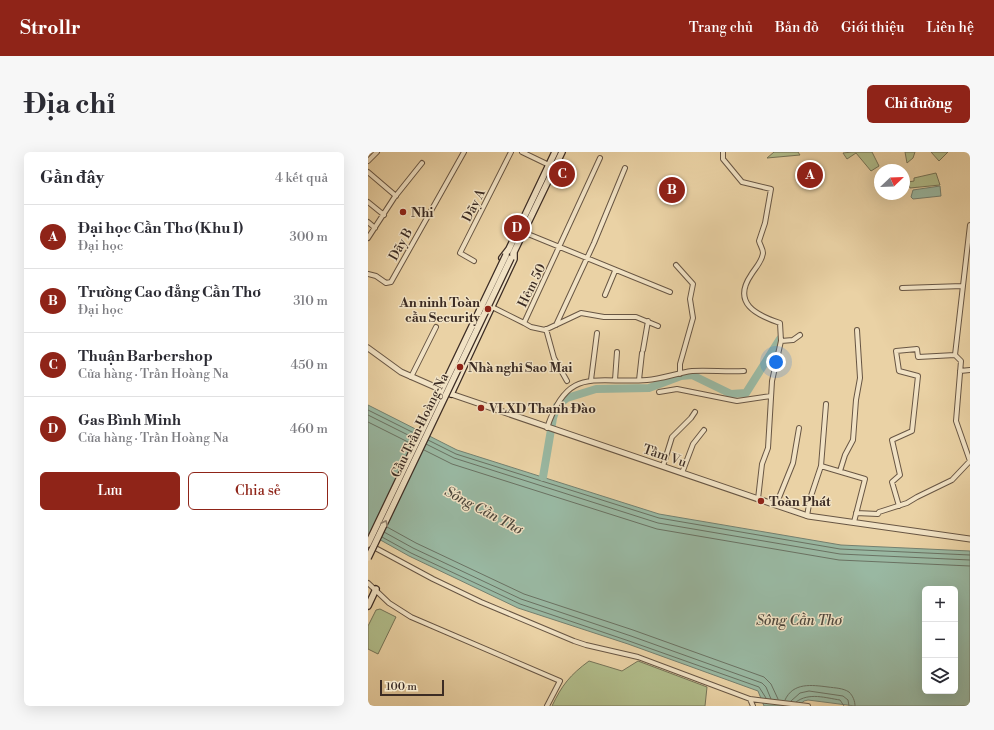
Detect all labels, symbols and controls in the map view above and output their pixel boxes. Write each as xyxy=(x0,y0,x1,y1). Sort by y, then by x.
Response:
text: Strollr xyxy=(20,16,81,40)
text: Trang chủ xyxy=(689,19,753,37)
text: Bản đồ xyxy=(775,19,819,37)
text: Giới thiệu xyxy=(841,19,904,37)
text: Liên hệ xyxy=(926,19,974,37)
button: Chỉ đường xyxy=(867,85,970,123)
text: Địa chỉ xyxy=(24,87,116,122)
pin: C xyxy=(549,159,575,189)
pin: A xyxy=(797,160,823,190)
north arrow xyxy=(874,164,910,200)
text: Gần đây xyxy=(40,167,104,189)
text: 4 kết quả xyxy=(275,170,328,186)
pin: B xyxy=(659,175,685,205)
street label: Dãy A xyxy=(459,185,489,224)
place label: Nhi xyxy=(411,205,433,221)
marker: Nhi xyxy=(398,207,408,217)
pin: D xyxy=(504,213,530,243)
text: Đại học Cần Thơ (Khu I) xyxy=(78,219,243,238)
street label: Dãy B xyxy=(385,225,416,264)
text: A xyxy=(48,229,58,245)
text: 300 m xyxy=(290,229,328,245)
text: Đại học xyxy=(78,238,123,254)
street label: Hẻm 50 xyxy=(514,261,550,310)
text: Trường Cao đẳng Cần Thơ xyxy=(78,283,261,302)
text: B xyxy=(48,293,58,309)
text: 310 m xyxy=(293,293,328,309)
place label: An ninh Toàn cầu Security xyxy=(399,295,480,326)
text: Đại học xyxy=(78,302,123,318)
marker: An ninh Toàn cầu Security xyxy=(483,304,493,314)
text: Thuận Barbershop xyxy=(78,347,213,366)
your location xyxy=(766,352,786,372)
text: C xyxy=(48,357,58,373)
text: 450 m xyxy=(290,357,328,373)
place label: Nhà nghỉ Sao Mai xyxy=(468,360,572,376)
marker: Nhà nghỉ Sao Mai xyxy=(455,362,465,372)
text: Cửa hàng · Trần Hoàng Na xyxy=(78,366,229,382)
street label: Cầu Trần Hoàng Na xyxy=(388,370,452,480)
place label: VLXD Thanh Đào xyxy=(488,401,596,417)
marker: VLXD Thanh Đào xyxy=(476,403,486,413)
text: Gas Bình Minh xyxy=(78,411,181,430)
text: D xyxy=(48,421,58,437)
text: 460 m xyxy=(290,421,328,437)
text: Cửa hàng · Trần Hoàng Na xyxy=(78,430,229,446)
street label: Tầm Vu xyxy=(641,441,689,471)
button: Lưu xyxy=(40,472,180,510)
button: Chia sẻ xyxy=(188,472,328,510)
water label: Sông Cần Thơ xyxy=(441,483,526,539)
place label: Toàn Phát xyxy=(769,494,831,510)
marker: Toàn Phát xyxy=(756,496,766,506)
one-way arrow xyxy=(380,520,388,528)
map controls xyxy=(922,586,958,694)
button: + xyxy=(922,586,958,622)
water label: Sông Cần Thơ xyxy=(756,612,843,630)
button: − xyxy=(922,622,958,658)
button: layers xyxy=(922,658,958,694)
scale bar xyxy=(380,678,444,697)
text: 100 m xyxy=(386,680,417,694)

